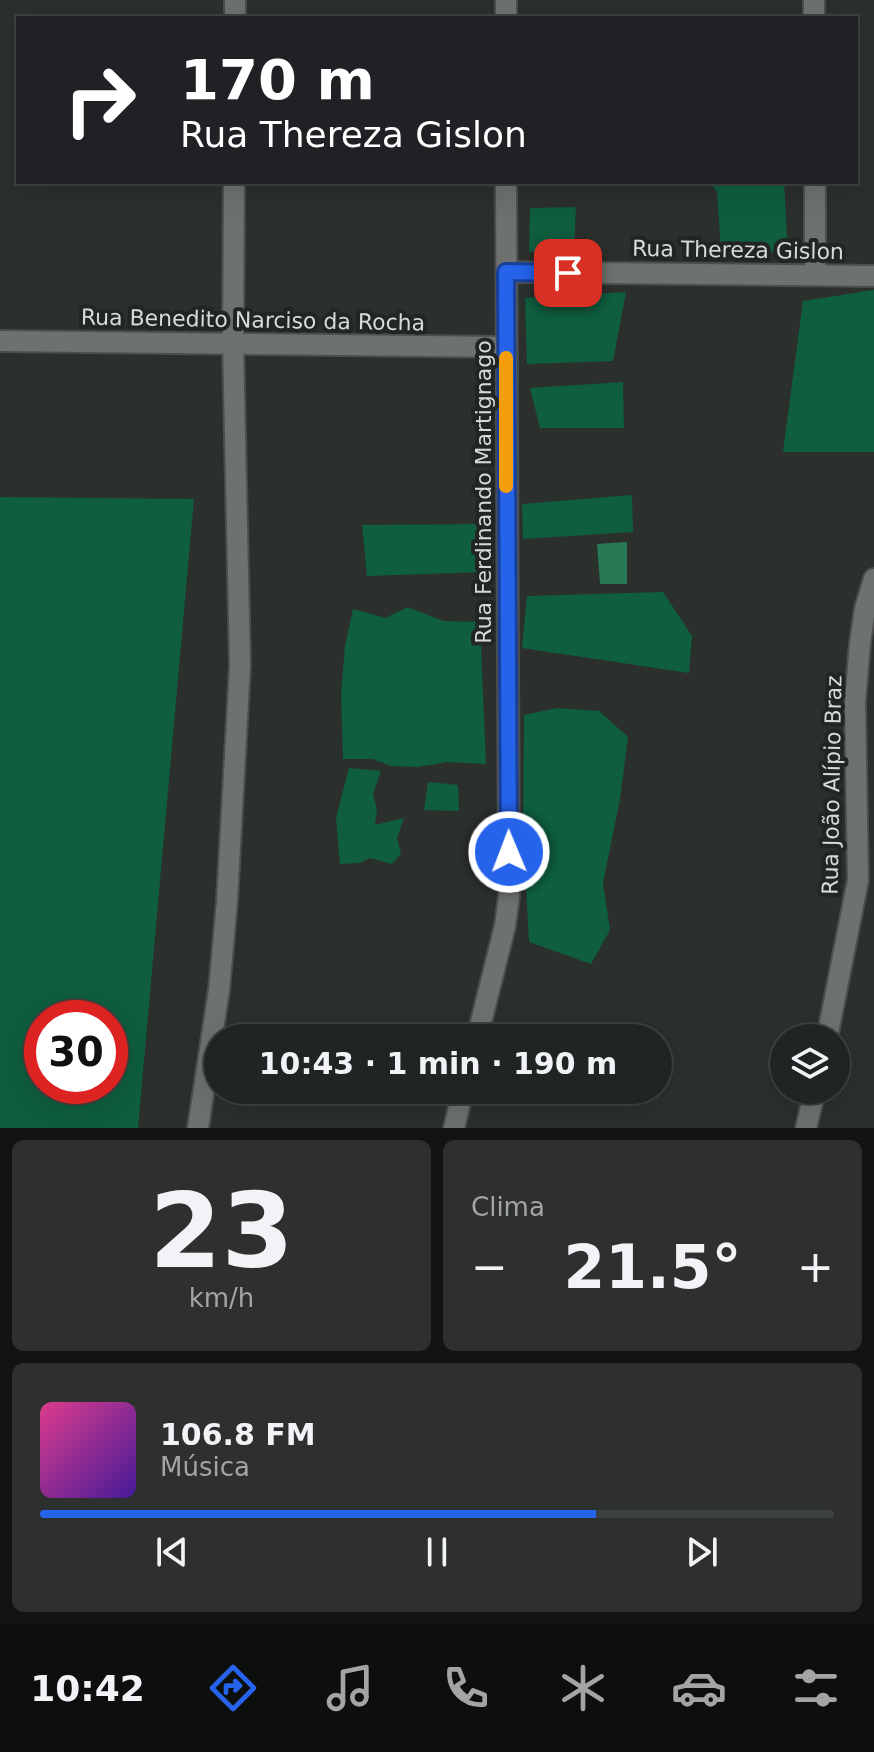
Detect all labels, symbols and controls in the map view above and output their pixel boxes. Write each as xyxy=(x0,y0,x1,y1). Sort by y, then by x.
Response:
text: 170 m xyxy=(180,47,375,112)
icon: right xyxy=(48,48,152,152)
text: Rua Thereza Gislon xyxy=(180,114,527,155)
street label: Rua Thereza Gislon xyxy=(632,236,844,264)
pin xyxy=(534,239,602,307)
icon: arrive xyxy=(546,251,590,295)
street label: Rua Benedito Narciso da Rocha xyxy=(81,304,425,336)
street label: Rua Ferdinando Martignago xyxy=(471,340,496,644)
street label: Rua João Alípio Braz xyxy=(818,675,846,895)
position arrow xyxy=(467,810,551,894)
speed limit sign: 30 xyxy=(24,1000,128,1104)
map controls xyxy=(770,1024,850,1104)
button: layers xyxy=(770,1024,850,1104)
text: 10:43 · 1 min · 190 m xyxy=(259,1046,617,1081)
text: 23 xyxy=(149,1170,294,1292)
text: Clima xyxy=(471,1192,545,1222)
text: 21.5° xyxy=(563,1232,742,1302)
text: − xyxy=(471,1241,508,1292)
text: + xyxy=(797,1241,834,1292)
text: km/h xyxy=(189,1283,254,1313)
text: 106.8 FM xyxy=(160,1417,316,1452)
text: Música xyxy=(160,1452,250,1482)
icon: previous xyxy=(150,1530,194,1574)
icon: pause xyxy=(415,1530,459,1574)
icon: next xyxy=(680,1530,724,1574)
icon: directions xyxy=(205,1660,261,1716)
icon: music xyxy=(322,1660,378,1716)
icon: phone xyxy=(438,1660,494,1716)
icon: climate xyxy=(555,1660,611,1716)
icon: car xyxy=(671,1660,727,1716)
icon: filters xyxy=(788,1660,844,1716)
text: 10:42 xyxy=(30,1668,145,1709)

